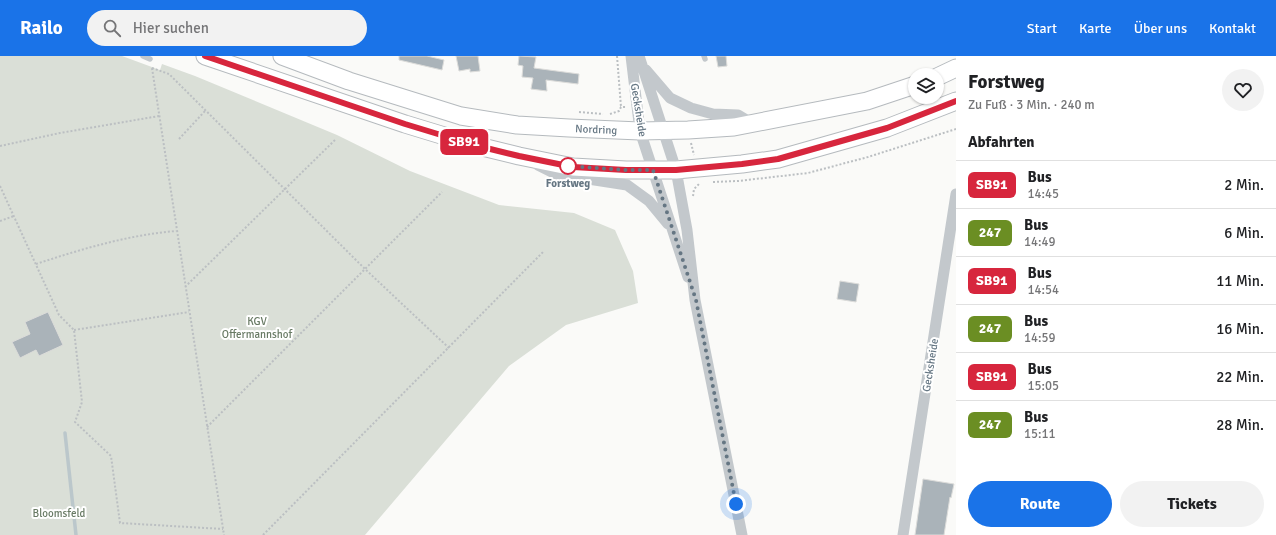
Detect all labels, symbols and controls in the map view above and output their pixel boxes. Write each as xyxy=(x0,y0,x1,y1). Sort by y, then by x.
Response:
search box xyxy=(87,10,367,46)
text: Railo xyxy=(20,16,63,40)
icon: search xyxy=(101,17,123,39)
text: Hier suchen xyxy=(133,19,209,37)
text: Start xyxy=(1027,20,1057,37)
text: Karte xyxy=(1079,20,1112,37)
text: Über uns xyxy=(1134,20,1187,37)
text: Kontakt xyxy=(1209,20,1256,37)
map controls xyxy=(908,68,944,104)
button: layers xyxy=(908,68,944,104)
button: heart xyxy=(1222,69,1264,111)
text: Forstweg xyxy=(968,70,1045,94)
street label: Gecksheide xyxy=(628,82,649,138)
text: Zu Fuß · 3 Min. · 240 m xyxy=(968,97,1095,113)
street label: Nordring xyxy=(575,122,618,137)
line badge: SB91 xyxy=(436,129,492,155)
text: SB91 xyxy=(448,133,480,150)
text: Abfahrten xyxy=(968,133,1035,151)
marker: Forstweg xyxy=(559,157,577,175)
text: Bus xyxy=(1028,168,1052,186)
text: SB91 xyxy=(976,176,1008,193)
text: 2 Min. xyxy=(1224,176,1264,194)
place label: Forstweg xyxy=(546,177,590,190)
text: 14:45 xyxy=(1028,186,1059,202)
text: Bus xyxy=(1024,216,1048,234)
text: 247 xyxy=(979,224,1001,241)
text: 6 Min. xyxy=(1224,224,1264,242)
text: 14:49 xyxy=(1024,234,1056,250)
text: Bus xyxy=(1028,264,1052,282)
text: SB91 xyxy=(976,272,1008,289)
text: 11 Min. xyxy=(1216,272,1264,290)
text: 14:54 xyxy=(1028,282,1059,298)
text: Bus xyxy=(1024,312,1048,330)
park label: KGV Offermannshof xyxy=(222,315,293,341)
text: 247 xyxy=(979,320,1001,337)
text: 16 Min. xyxy=(1216,320,1264,338)
text: 14:59 xyxy=(1024,330,1056,346)
street label: Gecksheide xyxy=(920,337,941,393)
text: Bus xyxy=(1028,360,1052,378)
text: SB91 xyxy=(976,368,1008,385)
text: 22 Min. xyxy=(1216,368,1264,386)
text: 15:05 xyxy=(1028,378,1059,394)
text: Bus xyxy=(1024,408,1048,426)
text: 247 xyxy=(979,416,1001,433)
text: 28 Min. xyxy=(1216,416,1264,434)
text: 15:11 xyxy=(1024,426,1056,442)
button: Route xyxy=(968,481,1112,527)
button: Tickets xyxy=(1120,481,1264,527)
your location xyxy=(726,494,746,514)
park label: Bloomsfeld xyxy=(33,507,86,520)

